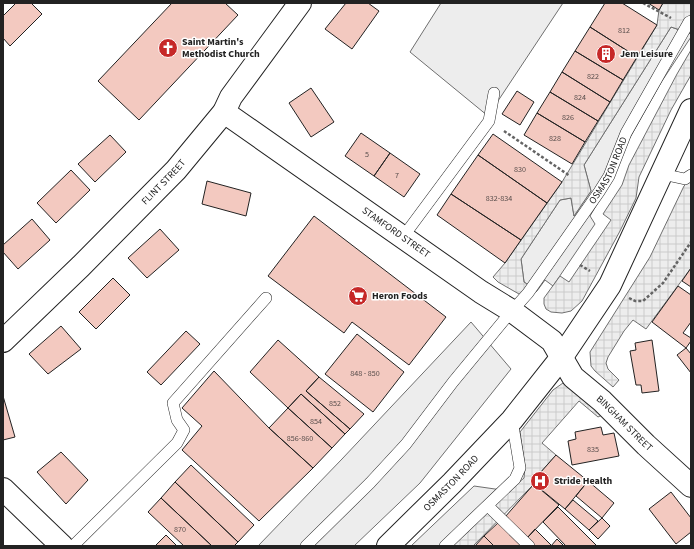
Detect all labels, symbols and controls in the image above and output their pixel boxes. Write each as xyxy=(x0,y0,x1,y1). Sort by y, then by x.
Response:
house number: 812 xyxy=(618,25,630,36)
place label: Saint Martin's Methodist Church xyxy=(182,35,260,61)
church icon: Saint Martin's Methodist Church xyxy=(157,37,179,59)
building icon: Jem Leisure xyxy=(595,43,617,65)
place label: Jem Leisure xyxy=(620,47,673,61)
house number: 822 xyxy=(587,71,599,82)
house number: 824 xyxy=(574,92,586,103)
house number: 826 xyxy=(562,112,574,123)
house number: 828 xyxy=(549,133,561,144)
street label: OSMASTON ROAD xyxy=(586,135,631,207)
house number: 5 xyxy=(365,149,369,160)
street label: FLINT STREET xyxy=(138,156,189,208)
house number: 830 xyxy=(514,164,526,175)
house number: 7 xyxy=(395,170,399,181)
house number: 832-834 xyxy=(486,193,512,204)
street label: STAMFORD STREET xyxy=(359,204,433,262)
supermarket icon: Heron Foods xyxy=(347,285,369,307)
place label: Heron Foods xyxy=(372,289,428,303)
house number: 848 - 850 xyxy=(350,368,380,379)
street label: BINGHAM STREET xyxy=(593,392,656,455)
house number: 852 xyxy=(329,398,341,409)
house number: 854 xyxy=(310,416,322,427)
house number: 856-860 xyxy=(287,433,313,444)
house number: 835 xyxy=(587,444,599,455)
street label: OSMASTON ROAD xyxy=(420,452,482,514)
hospital icon: Stride Health xyxy=(529,470,551,492)
place label: Stride Health xyxy=(554,474,613,488)
house number: 870 xyxy=(174,524,186,535)

